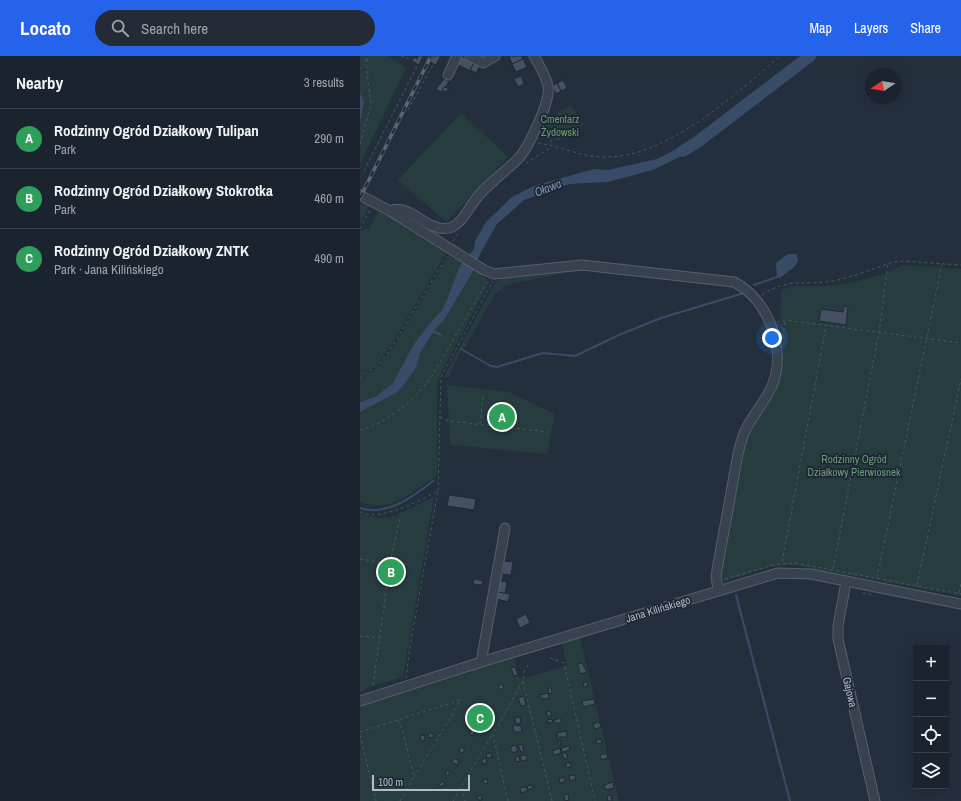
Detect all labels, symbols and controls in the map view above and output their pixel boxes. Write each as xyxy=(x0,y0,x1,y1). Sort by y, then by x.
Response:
search box xyxy=(95,10,375,46)
text: Locato xyxy=(20,15,71,41)
icon: search xyxy=(109,17,131,39)
text: Search here xyxy=(141,18,208,39)
text: Map xyxy=(810,19,832,37)
text: Layers xyxy=(854,19,888,37)
text: Share xyxy=(910,19,941,37)
north arrow xyxy=(865,68,901,104)
text: Nearby xyxy=(16,71,63,94)
text: 3 results xyxy=(304,74,344,91)
park label: Cmentarz Żydowski xyxy=(540,112,580,139)
text: Rodzinny Ogród Działkowy Tulipan xyxy=(54,120,259,141)
text: A xyxy=(25,130,33,147)
text: 290 m xyxy=(314,130,344,147)
text: Park xyxy=(54,141,76,158)
water label: Oława xyxy=(532,175,564,200)
text: Rodzinny Ogród Działkowy Stokrotka xyxy=(54,180,273,201)
text: B xyxy=(25,190,33,207)
text: 460 m xyxy=(314,190,344,207)
text: Park xyxy=(54,201,76,218)
text: Rodzinny Ogród Działkowy ZNTK xyxy=(54,240,249,261)
text: C xyxy=(25,250,33,267)
text: 490 m xyxy=(314,250,344,267)
text: Park · Jana Kilińskiego xyxy=(54,261,164,278)
your location xyxy=(762,328,782,348)
pin: A xyxy=(489,402,515,432)
park label: Rodzinny Ogród Działkowy Pierwiosnek xyxy=(807,452,901,479)
pin: B xyxy=(378,557,404,587)
street label: Jana Kilińskiego xyxy=(624,593,692,625)
map controls xyxy=(913,645,949,789)
button: + xyxy=(913,645,949,681)
street label: Gajowa xyxy=(840,676,860,708)
button: − xyxy=(913,681,949,717)
pin: C xyxy=(467,703,493,733)
button: locate xyxy=(913,717,949,753)
button: layers xyxy=(913,753,949,789)
scale bar xyxy=(372,773,470,792)
text: 100 m xyxy=(378,775,403,789)

